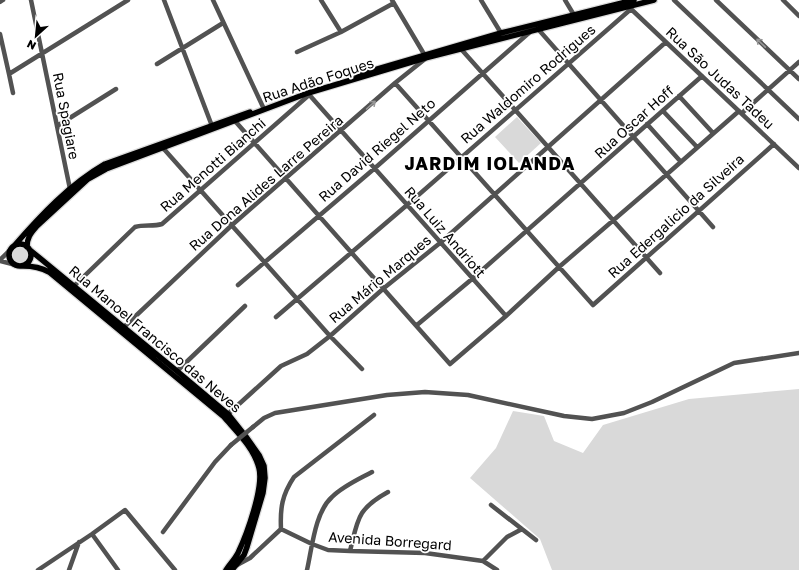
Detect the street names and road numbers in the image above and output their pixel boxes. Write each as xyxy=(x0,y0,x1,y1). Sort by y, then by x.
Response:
street label: Rua Waldomiro Rodrigues xyxy=(457,21,598,147)
street label: Rua São Judas Tadeu xyxy=(663,23,778,132)
street label: Rua Adão Foques xyxy=(260,54,376,106)
street label: Rua Spagiare xyxy=(50,71,83,161)
street label: Rua Oscar Hoff xyxy=(591,82,677,162)
street label: Rua David Riegel Neto xyxy=(315,94,439,205)
street label: Rua Dona Alides Larre Pereira xyxy=(185,111,346,254)
street label: Rua Menotti Bianchi xyxy=(156,114,269,215)
street label: Rua Edergalicio da Silveira xyxy=(604,150,747,281)
street label: Rua Luiz Andriott xyxy=(401,183,490,281)
street label: Rua Mário Marques xyxy=(325,231,434,326)
street label: Rua Manoel Francisco das Neves xyxy=(66,261,245,416)
street label: Avenida Borregard xyxy=(328,528,452,553)

